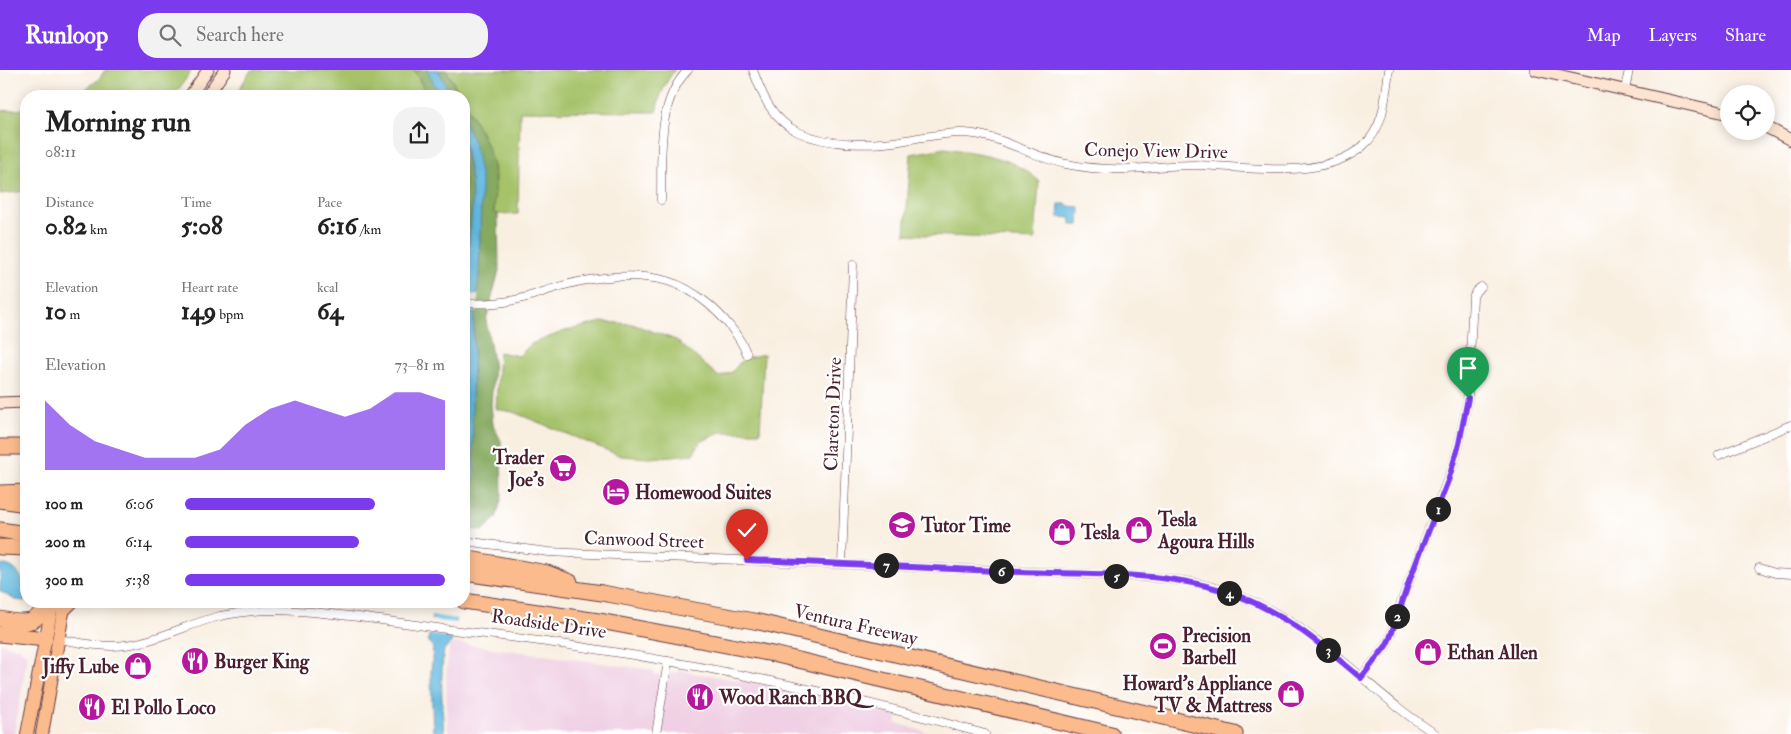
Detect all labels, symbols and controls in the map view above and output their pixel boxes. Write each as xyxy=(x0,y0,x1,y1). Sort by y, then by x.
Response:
search box xyxy=(138,13,488,58)
text: Runloop xyxy=(25,20,108,51)
icon: search xyxy=(156,21,184,49)
text: Search here xyxy=(196,23,284,47)
text: Map xyxy=(1587,24,1621,47)
text: Layers xyxy=(1649,24,1697,47)
text: Share xyxy=(1725,24,1766,47)
map controls xyxy=(1720,85,1775,140)
button: locate xyxy=(1720,85,1775,140)
text: Morning run xyxy=(45,105,191,140)
button: share xyxy=(393,107,445,159)
street label: Conejo View Drive xyxy=(1084,138,1228,164)
text: 08:11 xyxy=(45,142,76,162)
text: Distance xyxy=(45,194,94,211)
text: Time xyxy=(181,194,212,211)
text: Pace xyxy=(317,194,342,211)
text: 0.82 xyxy=(45,211,87,242)
text: 5:08 xyxy=(181,211,223,242)
text: 6:16 xyxy=(317,211,357,242)
text: km xyxy=(87,221,108,238)
text: /km xyxy=(357,221,381,238)
text: Elevation xyxy=(45,279,98,296)
text: Heart rate xyxy=(181,279,238,296)
text: kcal xyxy=(317,279,338,296)
text: 10 xyxy=(45,296,67,327)
text: 149 xyxy=(181,296,216,327)
text: 64 xyxy=(317,296,343,327)
text: m xyxy=(67,306,80,323)
text: bpm xyxy=(216,306,244,323)
pin xyxy=(1447,347,1489,398)
icon: arrive xyxy=(1454,354,1482,382)
text: Elevation xyxy=(45,355,106,375)
text: 73–81 m xyxy=(394,355,445,375)
street label: Clareton Drive xyxy=(819,357,847,471)
place label: Trader Joe's xyxy=(492,446,545,492)
supermarket icon: Trader Joe's xyxy=(548,453,578,483)
hotel icon: Homewood Suites xyxy=(601,477,631,507)
place label: Homewood Suites xyxy=(635,481,772,505)
text: 100 m xyxy=(45,494,83,514)
text: 6:06 xyxy=(125,494,153,514)
pin: 1 xyxy=(1426,496,1450,522)
text: 1 xyxy=(1436,501,1441,518)
place label: Tesla Agoura Hills xyxy=(1157,508,1255,555)
pin xyxy=(726,509,768,560)
school or university icon: Tutor Time xyxy=(887,510,917,540)
place label: Tutor Time xyxy=(920,514,1011,538)
shop icon: Tesla Agoura Hills xyxy=(1124,515,1154,545)
icon: check xyxy=(733,516,761,544)
shop icon: Tesla xyxy=(1047,517,1077,547)
place label: Tesla xyxy=(1080,521,1121,545)
street label: Canwood Street xyxy=(583,526,704,554)
text: 200 m xyxy=(45,532,85,552)
text: 6:14 xyxy=(125,532,151,552)
pin: 7 xyxy=(874,552,898,578)
text: 7 xyxy=(883,557,890,574)
pin: 6 xyxy=(988,558,1014,584)
text: 6 xyxy=(998,563,1005,580)
pin: 5 xyxy=(1104,564,1128,588)
text: 5 xyxy=(1113,568,1120,585)
text: 300 m xyxy=(45,570,83,590)
text: 5:38 xyxy=(125,570,150,590)
pin: 4 xyxy=(1216,580,1242,606)
text: 4 xyxy=(1226,585,1233,602)
street label: Ventura Freeway xyxy=(792,599,921,651)
street label: Roadside Drive xyxy=(490,604,608,644)
pin: 2 xyxy=(1384,604,1410,628)
text: 2 xyxy=(1394,608,1401,625)
place label: Precision Barbell xyxy=(1182,624,1251,670)
sports icon: Precision Barbell xyxy=(1148,631,1178,661)
shop icon: Ethan Allen xyxy=(1413,637,1443,667)
pin: 3 xyxy=(1316,638,1340,662)
place label: Ethan Allen xyxy=(1447,641,1538,665)
text: 3 xyxy=(1326,642,1331,659)
restaurant icon: Burger King xyxy=(180,646,210,676)
place label: Burger King xyxy=(214,650,310,675)
shop icon: Jiffy Lube xyxy=(123,651,153,681)
place label: Jiffy Lube xyxy=(41,655,119,680)
place label: Howard's Appliance TV & Mattress xyxy=(1123,672,1272,718)
shop icon: Howard's Appliance TV & Mattress xyxy=(1276,679,1306,709)
restaurant icon: Wood Ranch BBQ xyxy=(685,682,715,712)
place label: Wood Ranch BBQ xyxy=(718,686,875,710)
restaurant icon: El Pollo Loco xyxy=(77,692,107,722)
place label: El Pollo Loco xyxy=(111,696,216,720)

